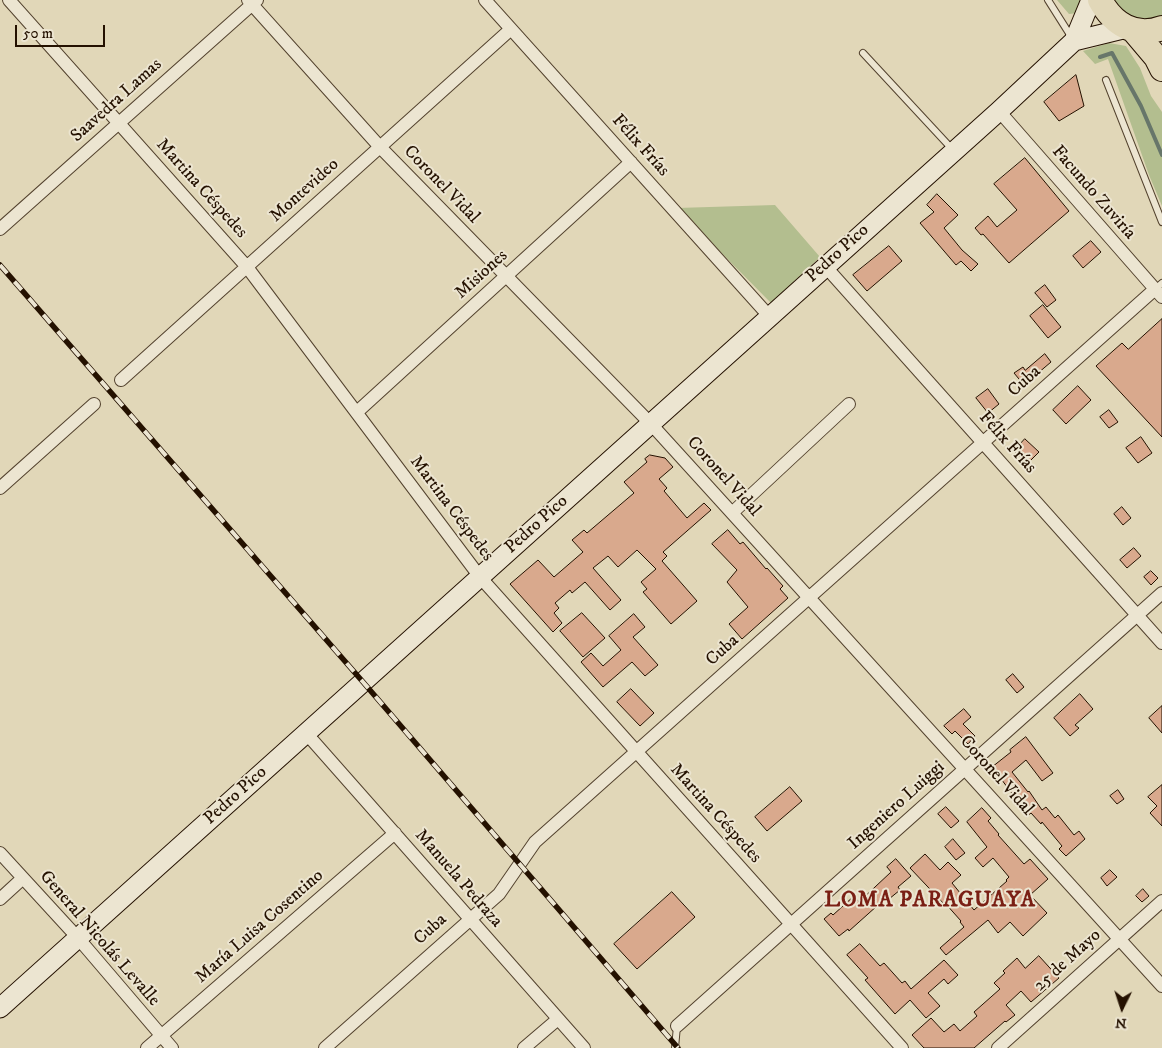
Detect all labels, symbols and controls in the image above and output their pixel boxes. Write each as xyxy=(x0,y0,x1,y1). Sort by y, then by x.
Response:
scale bar xyxy=(18,15,108,47)
text: 50 m xyxy=(23,24,53,43)
street label: Saavedra Lamas xyxy=(67,55,167,147)
street label: Félix Frías xyxy=(607,111,673,181)
street label: Martina Céspedes xyxy=(151,135,251,243)
street label: Coronel Vidal xyxy=(398,141,484,229)
street label: Facundo Zuviría xyxy=(1046,142,1140,244)
street label: Montevideo xyxy=(266,154,344,228)
street label: Pedro Pico xyxy=(802,220,874,288)
street label: Misiones xyxy=(451,246,513,304)
street label: Cuba xyxy=(1004,362,1046,402)
street label: Félix Frías xyxy=(974,408,1040,478)
street label: Coronel Vidal xyxy=(681,433,765,521)
street label: Martina Céspedes xyxy=(404,452,498,566)
street label: Pedro Pico xyxy=(501,491,573,559)
street label: Cuba xyxy=(702,631,744,671)
street label: Coronel Vidal xyxy=(954,732,1038,820)
street label: Ingeniero Luiggi xyxy=(844,757,950,855)
street label: Martina Céspedes xyxy=(665,760,765,868)
street label: Pedro Pico xyxy=(200,762,272,830)
street label: Manuela Pedraza xyxy=(410,826,506,932)
street label: María Luisa Cosentino xyxy=(191,865,329,989)
street label: General Nicolás Levalle xyxy=(34,867,164,1011)
district label: LOMA PARAGUAYA xyxy=(823,888,1037,914)
street label: Cuba xyxy=(410,910,452,950)
street label: 25 de Mayo xyxy=(1030,925,1106,997)
north arrow xyxy=(1097,983,1147,1033)
text: N xyxy=(1115,1014,1127,1032)

